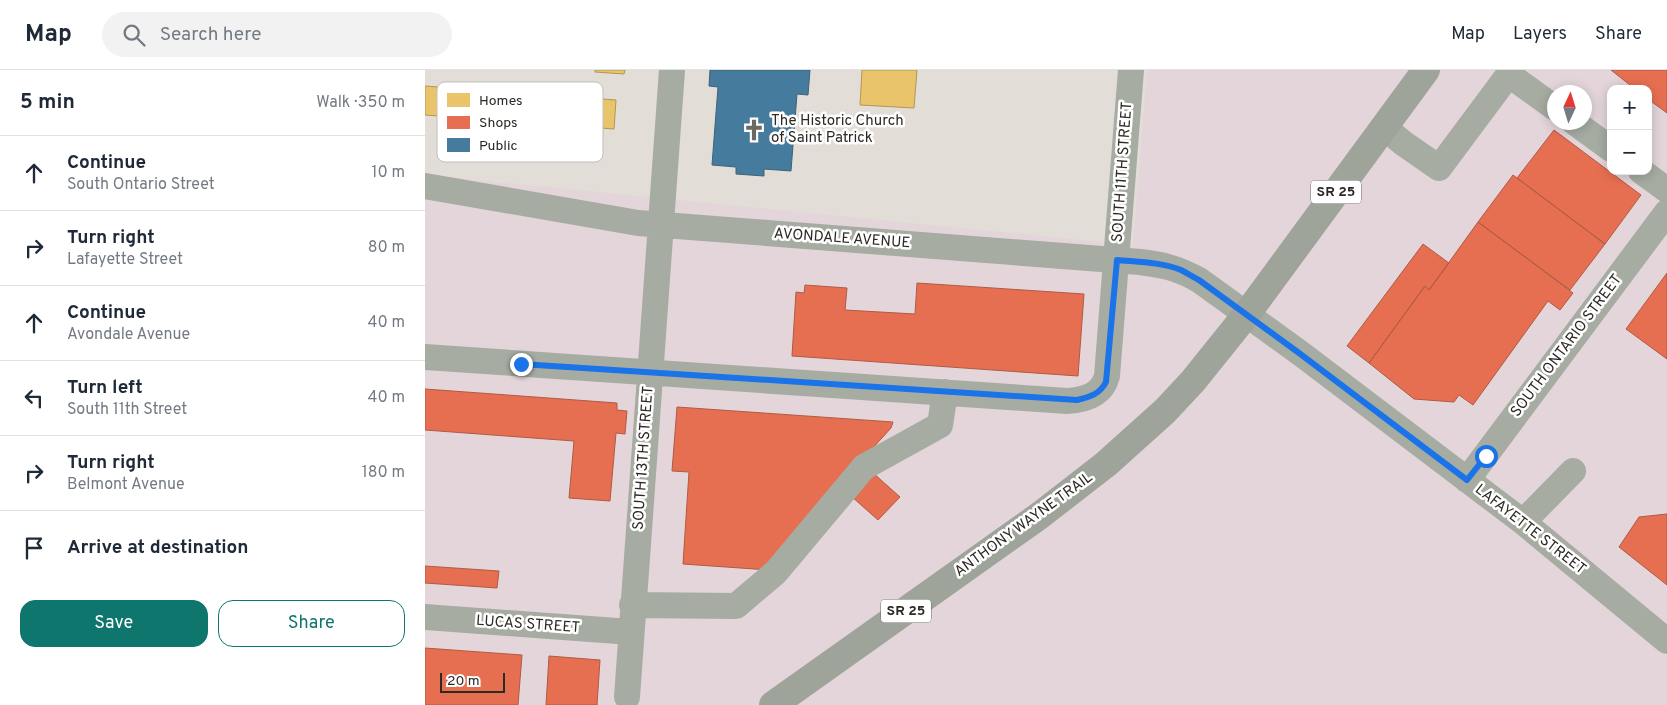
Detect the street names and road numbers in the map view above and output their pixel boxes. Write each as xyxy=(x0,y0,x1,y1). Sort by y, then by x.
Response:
street label: SOUTH 11TH STREET xyxy=(1109,101,1137,243)
road number: SR 25 xyxy=(1311,180,1361,204)
street label: AVONDALE AVENUE xyxy=(773,225,911,253)
street label: SOUTH ONTARIO STREET xyxy=(1507,271,1627,421)
street label: SOUTH 13TH STREET xyxy=(629,385,659,531)
street label: ANTHONY WAYNE TRAIL xyxy=(951,468,1097,582)
street label: LAFAYETTE STREET xyxy=(1471,481,1589,579)
road number: SR 25 xyxy=(881,600,931,622)
street label: LUCAS STREET xyxy=(475,612,581,638)

